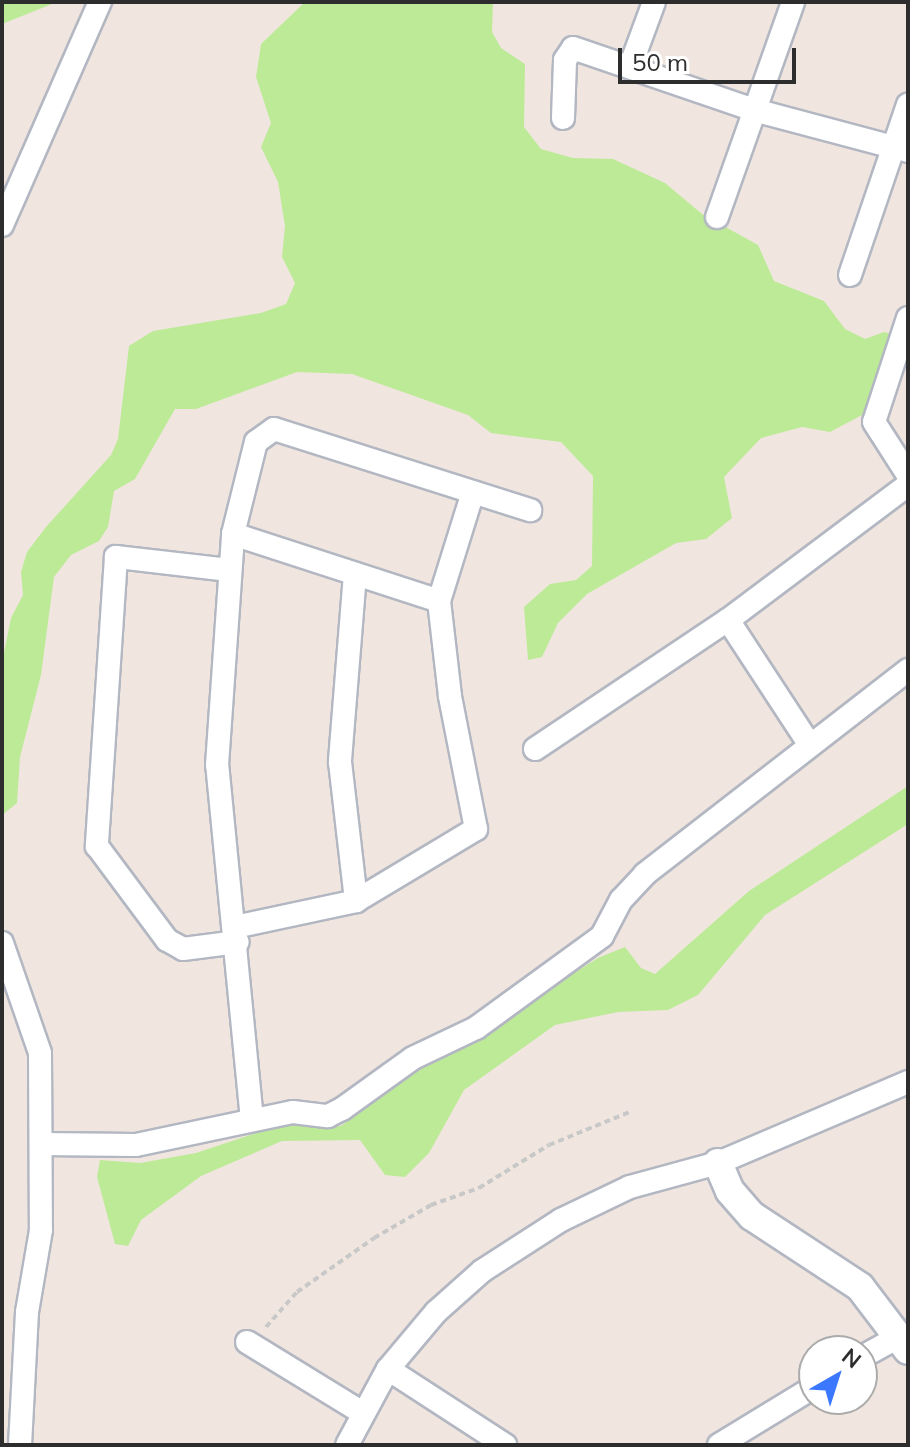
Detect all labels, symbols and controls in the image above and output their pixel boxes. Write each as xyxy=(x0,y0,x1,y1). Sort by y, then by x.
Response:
scale bar xyxy=(622,32,800,82)
text: 50 m xyxy=(632,47,688,77)
north arrow xyxy=(798,1335,878,1415)
text: N xyxy=(837,1342,867,1374)

